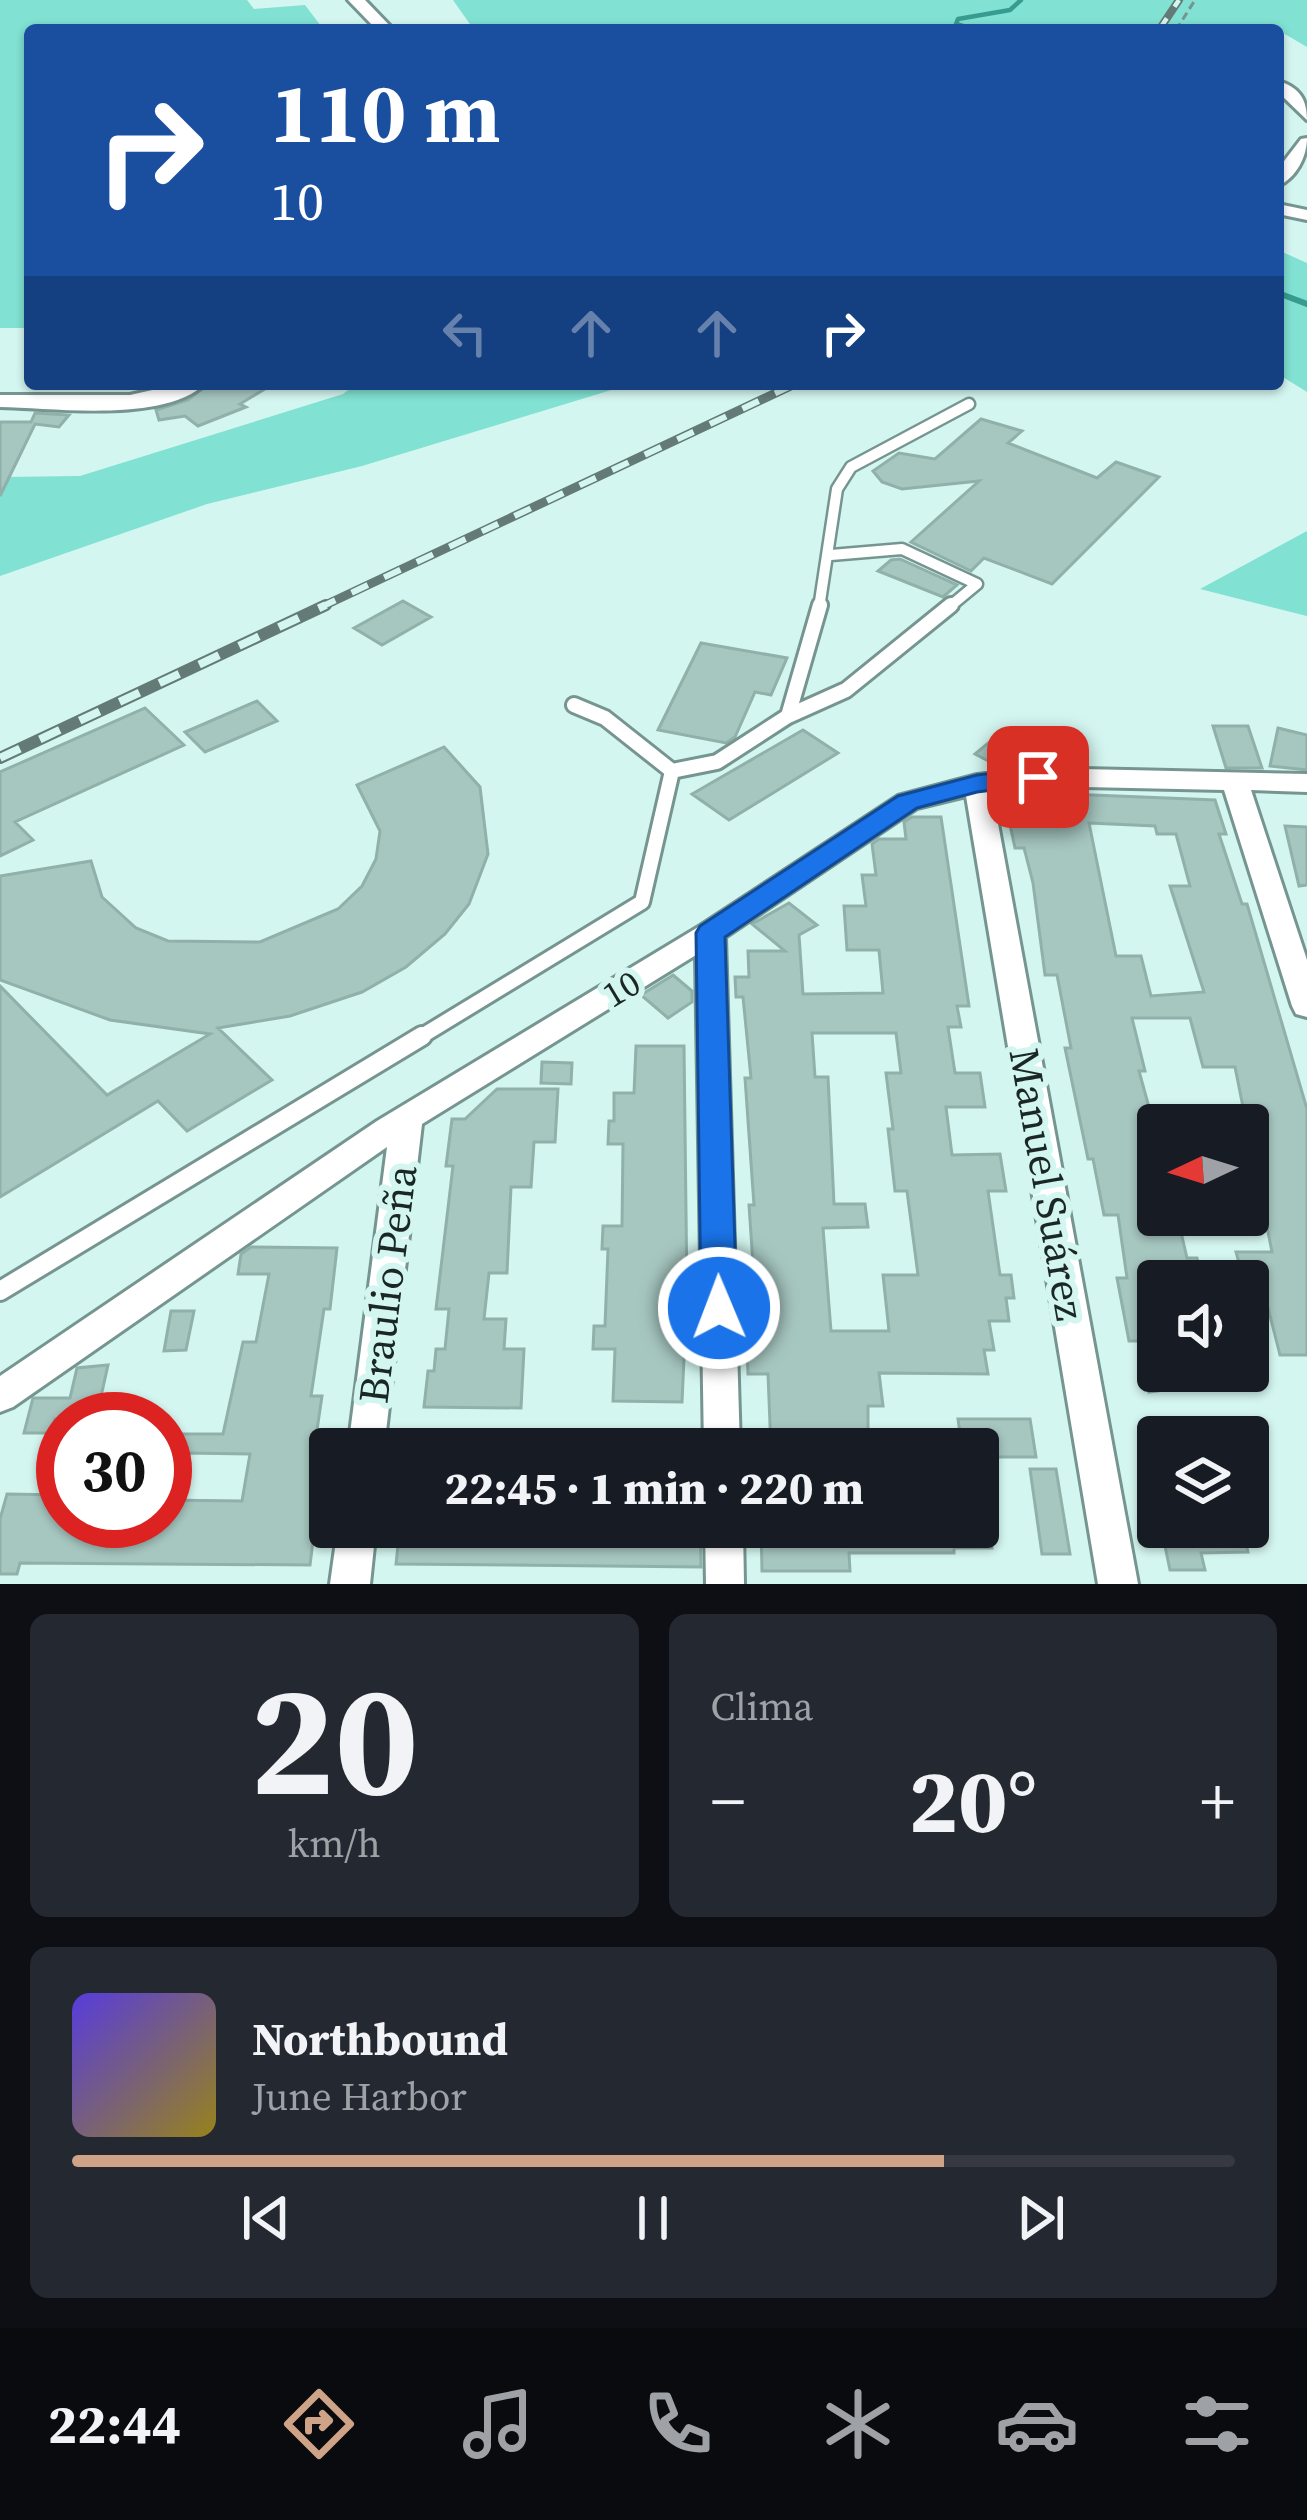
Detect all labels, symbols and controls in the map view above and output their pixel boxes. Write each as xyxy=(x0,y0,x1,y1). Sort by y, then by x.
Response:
text: 110 m xyxy=(270,55,501,170)
icon: right xyxy=(72,72,228,228)
text: 10 xyxy=(270,164,324,238)
icon: left xyxy=(432,300,498,366)
icon: ahead xyxy=(558,300,624,366)
icon: ahead xyxy=(684,300,750,366)
icon: right xyxy=(810,300,876,366)
pin xyxy=(987,726,1089,828)
icon: arrive xyxy=(1005,744,1071,810)
street label: 10 xyxy=(593,958,649,1019)
street label: Manuel Suárez xyxy=(996,1043,1100,1325)
north arrow xyxy=(1137,1104,1269,1236)
map controls xyxy=(1137,1104,1269,1548)
street label: Braulio Peña xyxy=(344,1161,430,1406)
position arrow xyxy=(656,1245,782,1371)
button: sound xyxy=(1137,1260,1269,1392)
speed limit sign: 30 xyxy=(36,1392,192,1548)
button: layers xyxy=(1137,1416,1269,1548)
text: 22:45 · 1 min · 220 m xyxy=(444,1457,864,1519)
text: 20 xyxy=(250,1632,419,1846)
text: Clima xyxy=(711,1680,813,1733)
text: 20° xyxy=(908,1739,1037,1862)
text: − xyxy=(711,1756,745,1846)
text: + xyxy=(1200,1756,1235,1846)
text: km/h xyxy=(288,1817,381,1870)
text: Northbound xyxy=(252,2008,508,2070)
text: June Harbor xyxy=(252,2070,467,2123)
icon: previous xyxy=(233,2185,299,2251)
icon: pause xyxy=(620,2185,686,2251)
icon: next xyxy=(1008,2185,1074,2251)
icon: directions xyxy=(277,2382,361,2466)
icon: music xyxy=(456,2382,540,2466)
icon: phone xyxy=(636,2382,720,2466)
icon: climate xyxy=(816,2382,900,2466)
icon: car xyxy=(995,2382,1079,2466)
icon: filters xyxy=(1175,2382,1259,2466)
text: 22:44 xyxy=(48,2387,181,2461)

